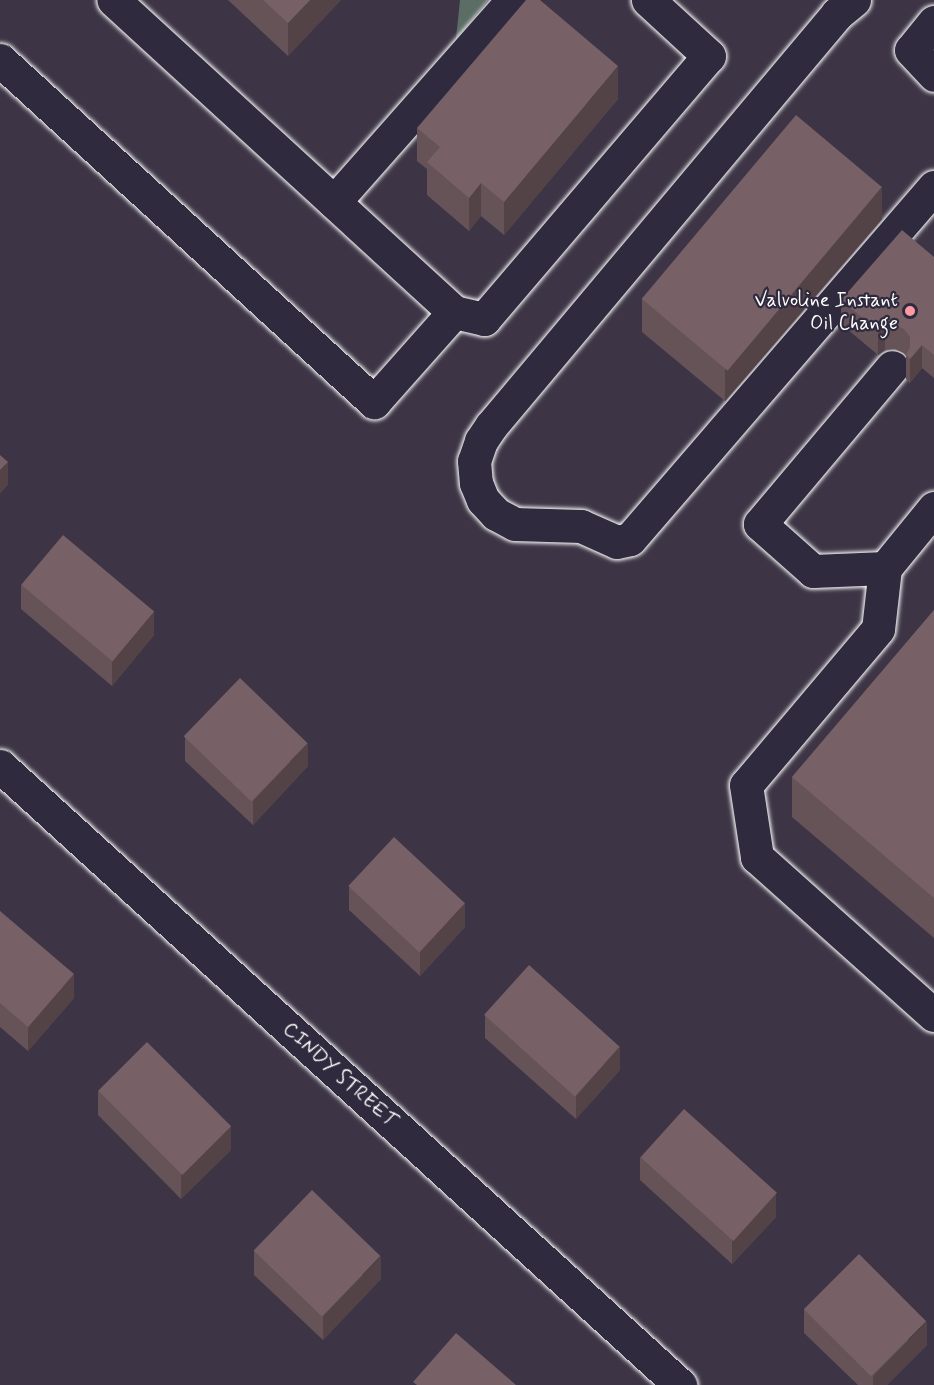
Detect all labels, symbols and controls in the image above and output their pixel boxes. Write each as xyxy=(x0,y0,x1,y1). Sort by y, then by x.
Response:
place label: Valvoline Instant Oil Change xyxy=(755,288,898,335)
marker: Valvoline Instant Oil Change xyxy=(903,304,917,318)
street label: CINDY STREET xyxy=(277,1017,403,1133)

